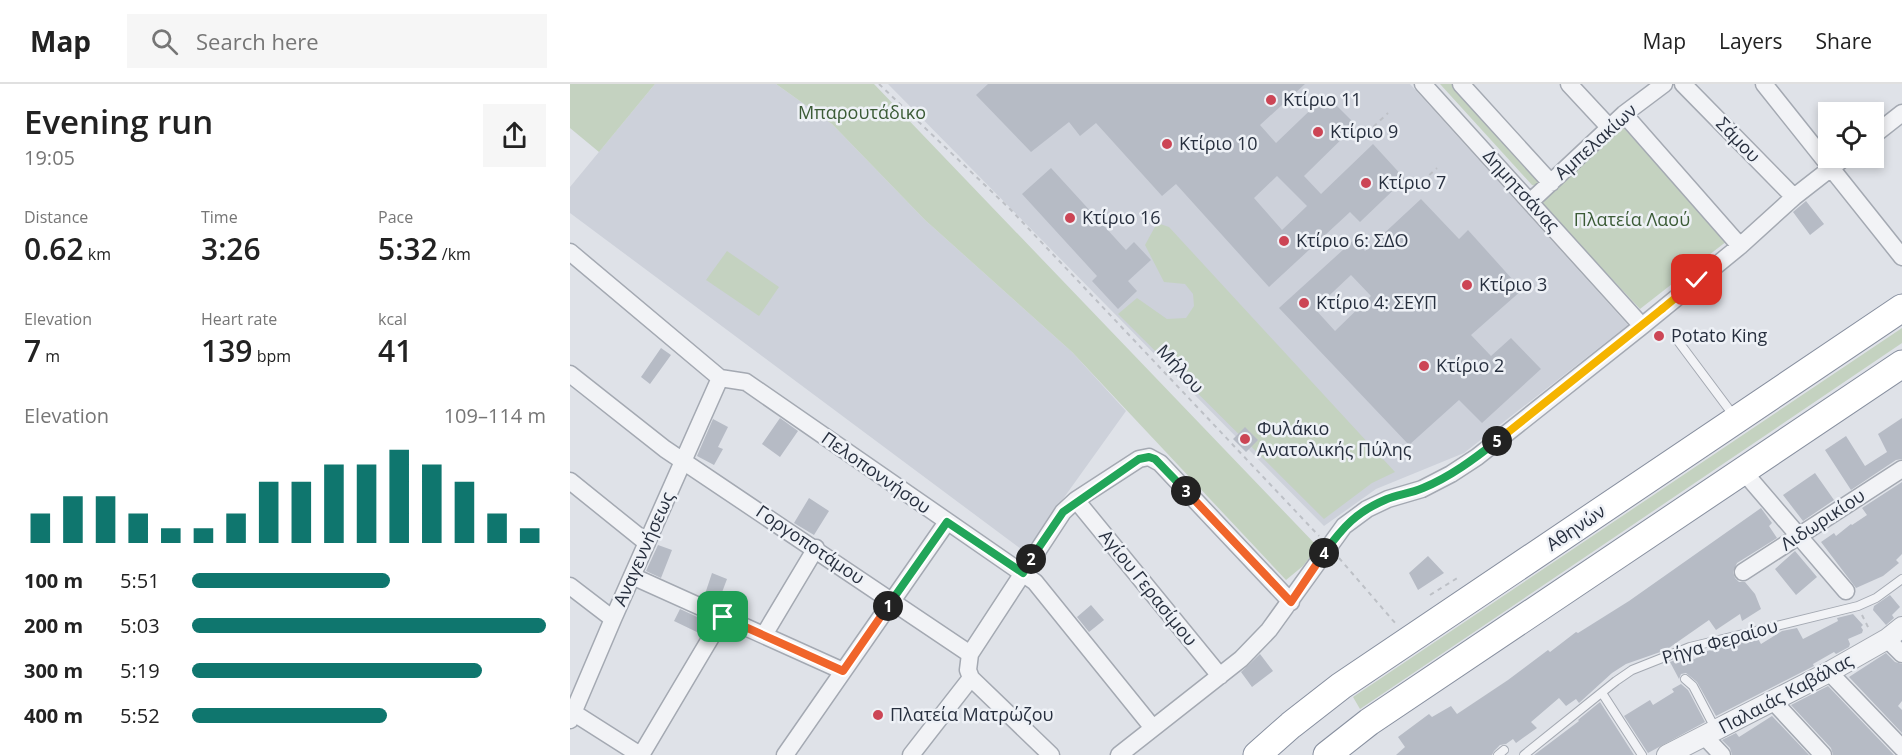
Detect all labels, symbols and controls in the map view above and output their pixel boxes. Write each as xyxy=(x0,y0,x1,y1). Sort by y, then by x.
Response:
search box xyxy=(127,14,547,68)
text: Map xyxy=(30,22,91,60)
icon: search xyxy=(148,25,181,58)
text: Search here xyxy=(196,26,319,56)
text: Map xyxy=(1643,27,1686,55)
text: Layers xyxy=(1719,27,1783,55)
text: Share xyxy=(1816,27,1872,55)
place label: Κτίριο 11 xyxy=(1283,87,1362,111)
marker: Κτίριο 11 xyxy=(1264,93,1278,107)
street label: Αμπελακίων xyxy=(1549,98,1642,185)
text: Evening run xyxy=(24,99,213,144)
park label: Μπαρουτάδικο xyxy=(798,100,926,124)
map controls xyxy=(1818,102,1884,168)
button: locate xyxy=(1818,102,1884,168)
button: share xyxy=(483,104,546,167)
street label: Σάμου xyxy=(1711,112,1766,167)
place label: Κτίριο 9 xyxy=(1330,119,1398,143)
marker: Κτίριο 9 xyxy=(1311,125,1325,139)
place label: Κτίριο 10 xyxy=(1179,131,1258,155)
marker: Κτίριο 10 xyxy=(1160,137,1174,151)
text: 19:05 xyxy=(24,144,75,171)
street label: Δημητσάνας xyxy=(1478,144,1566,237)
place label: Κτίριο 7 xyxy=(1378,170,1446,194)
marker: Κτίριο 7 xyxy=(1359,176,1373,190)
place label: Κτίριο 16 xyxy=(1082,205,1161,229)
text: Distance xyxy=(24,206,88,228)
text: Time xyxy=(201,206,238,228)
text: Pace xyxy=(378,206,413,228)
park label: Πλατεία Λαού xyxy=(1574,207,1690,231)
marker: Κτίριο 16 xyxy=(1063,211,1077,225)
text: 0.62 xyxy=(24,228,84,269)
text: 3:26 xyxy=(201,228,261,269)
text: 5:32 xyxy=(378,228,438,269)
place label: Κτίριο 6: ΣΔΟ xyxy=(1296,228,1408,252)
marker: Κτίριο 6: ΣΔΟ xyxy=(1277,234,1291,248)
text: km xyxy=(84,243,111,265)
text: /km xyxy=(438,243,471,265)
pin xyxy=(1671,254,1722,305)
icon: check xyxy=(1680,263,1713,296)
place label: Κτίριο 3 xyxy=(1479,272,1547,296)
marker: Κτίριο 3 xyxy=(1460,278,1474,292)
place label: Κτίριο 4: ΣΕΥΠ xyxy=(1316,290,1437,314)
marker: Κτίριο 4: ΣΕΥΠ xyxy=(1297,296,1311,310)
text: Elevation xyxy=(24,308,92,330)
text: Heart rate xyxy=(201,308,277,330)
text: kcal xyxy=(378,308,407,330)
place label: Potato King xyxy=(1671,323,1768,347)
marker: Potato King xyxy=(1652,329,1666,343)
text: 7 xyxy=(24,330,41,371)
text: 139 xyxy=(201,330,252,371)
text: 41 xyxy=(378,330,412,371)
street label: Μήλου xyxy=(1152,339,1210,398)
text: m xyxy=(41,345,60,367)
text: bpm xyxy=(252,345,291,367)
place label: Κτίριο 2 xyxy=(1436,353,1504,377)
marker: Κτίριο 2 xyxy=(1417,359,1431,373)
text: Elevation xyxy=(24,402,109,429)
text: 109–114 m xyxy=(444,402,546,429)
place label: Φυλάκιο Ανατολικής Πύλης xyxy=(1257,416,1412,461)
street label: Πελοποννήσου xyxy=(817,426,936,519)
pin: 5 xyxy=(1482,426,1512,456)
text: 5 xyxy=(1492,430,1502,452)
marker: Φυλάκιο Ανατολικής Πύλης xyxy=(1238,432,1252,446)
pin: 3 xyxy=(1171,476,1201,506)
text: 3 xyxy=(1181,480,1191,502)
street label: Λιδωρικίου xyxy=(1776,483,1869,555)
street label: Αναγεννήσεως xyxy=(607,487,679,610)
street label: Αθηνών xyxy=(1541,498,1610,556)
street label: Γοργοποτάμου xyxy=(752,499,870,589)
street label: Αγίου Γερασίμου xyxy=(1094,524,1203,650)
pin: 4 xyxy=(1309,538,1339,568)
text: 4 xyxy=(1319,542,1329,564)
pin: 2 xyxy=(1016,544,1046,574)
text: 2 xyxy=(1026,548,1036,570)
text: 100 m xyxy=(24,567,83,594)
text: 5:51 xyxy=(120,567,160,594)
pin xyxy=(697,591,748,642)
pin: 1 xyxy=(873,591,903,621)
text: 1 xyxy=(883,595,893,617)
icon: arrive xyxy=(706,600,739,633)
text: 200 m xyxy=(24,612,83,639)
text: 5:03 xyxy=(120,612,160,639)
street label: Ρήγα Φεραίου xyxy=(1659,613,1780,669)
street label: Παλαιάς Καβάλας xyxy=(1714,647,1857,739)
text: 300 m xyxy=(24,657,83,684)
text: 5:19 xyxy=(120,657,160,684)
text: 400 m xyxy=(24,702,83,729)
text: 5:52 xyxy=(120,702,160,729)
place label: Πλατεία Ματρώζου xyxy=(890,702,1054,726)
marker: Πλατεία Ματρώζου xyxy=(871,708,885,722)

